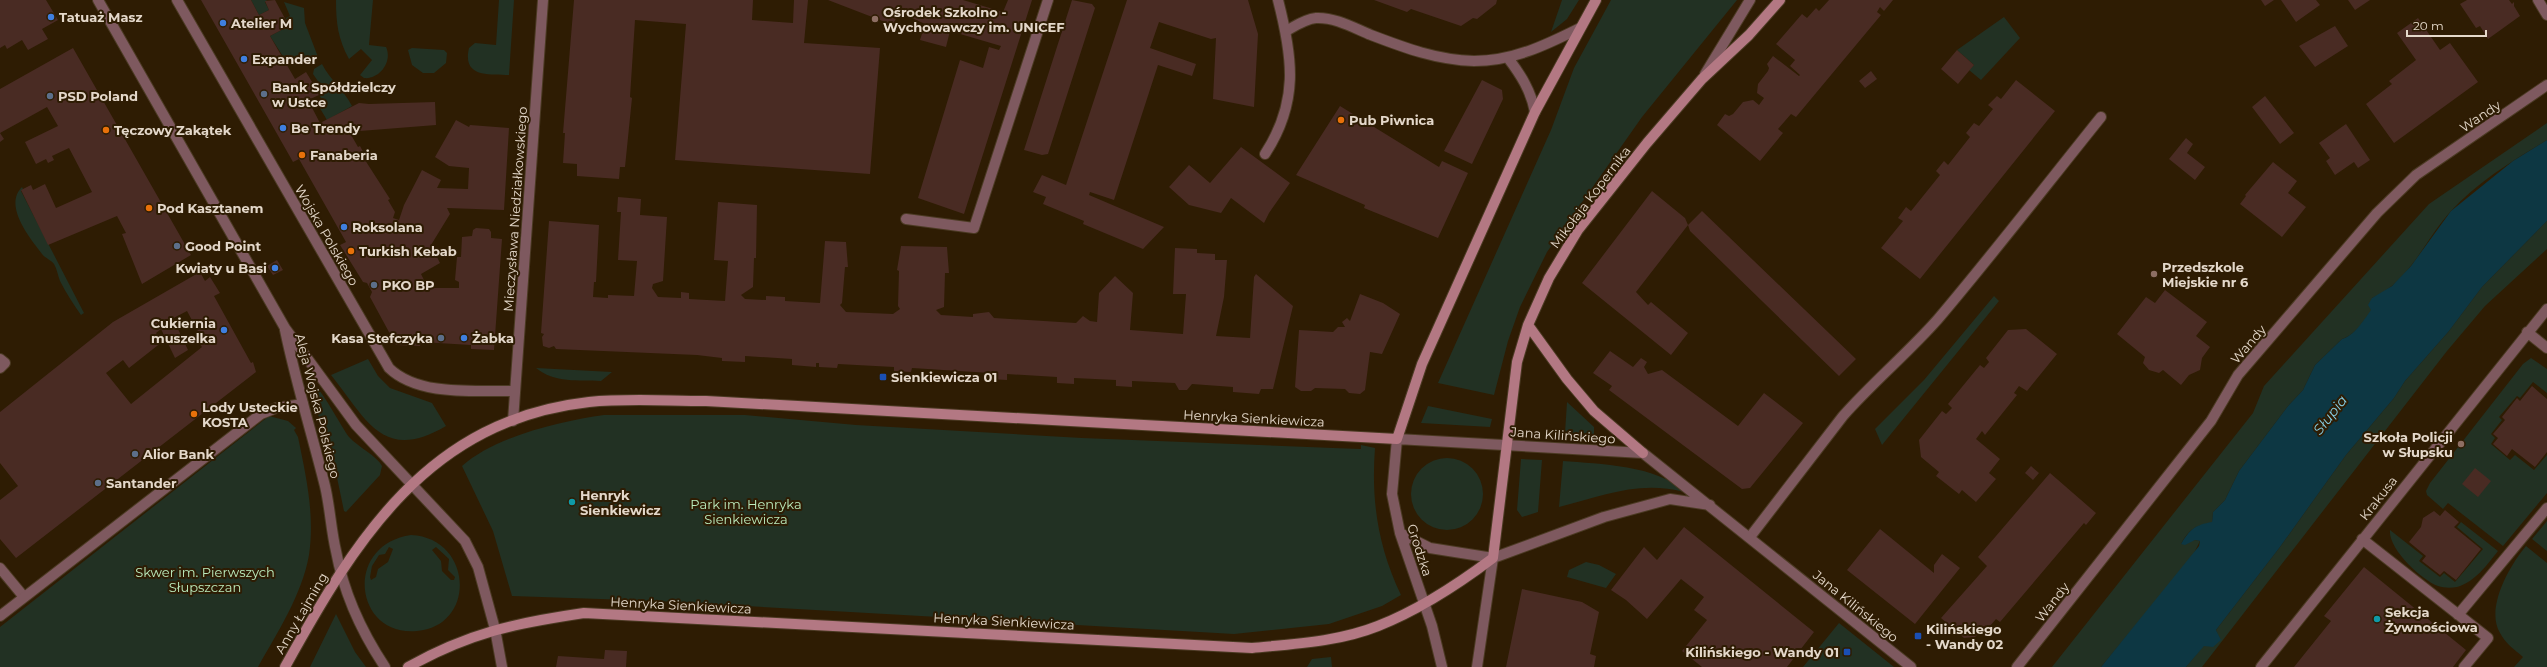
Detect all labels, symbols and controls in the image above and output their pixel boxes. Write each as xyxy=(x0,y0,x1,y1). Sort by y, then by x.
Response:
place label: Ośrodek Szkolno - Wychowawczy im. UNICEF xyxy=(883,4,1065,35)
place label: Tatuaż Masz xyxy=(59,9,142,25)
marker: Tatuaż Masz xyxy=(46,12,56,22)
scale bar xyxy=(2407,12,2486,38)
marker: Ośrodek Szkolno - Wychowawczy im. UNICEF xyxy=(870,14,880,24)
place label: Atelier M xyxy=(230,15,292,31)
marker: Atelier M xyxy=(218,18,228,28)
text: 20 m xyxy=(2413,18,2444,33)
place label: Expander xyxy=(252,51,317,67)
marker: Expander xyxy=(239,54,249,64)
place label: Bank Spółdzielczy w Ustce xyxy=(272,79,396,110)
place label: PSD Poland xyxy=(58,88,138,104)
marker: Bank Spółdzielczy w Ustce xyxy=(259,89,269,99)
marker: PSD Poland xyxy=(45,91,55,101)
street label: Wandy xyxy=(2456,96,2504,135)
street label: Mieczysława Niedziałkowskiego xyxy=(500,106,530,312)
place label: Pub Piwnica xyxy=(1349,112,1434,128)
marker: Pub Piwnica xyxy=(1336,115,1346,125)
place label: Be Trendy xyxy=(291,120,360,136)
place label: Tęczowy Zakątek xyxy=(114,122,232,138)
marker: Be Trendy xyxy=(278,123,288,133)
marker: Tęczowy Zakątek xyxy=(101,125,111,135)
street label: Mikołaja Kopernika xyxy=(1546,143,1634,251)
place label: Fanaberia xyxy=(310,147,378,163)
marker: Fanaberia xyxy=(297,150,307,160)
street label: Wojska Polskiego xyxy=(292,182,362,288)
place label: Pod Kasztanem xyxy=(157,200,263,216)
marker: Pod Kasztanem xyxy=(144,203,154,213)
place label: Roksolana xyxy=(352,219,423,235)
marker: Roksolana xyxy=(339,222,349,232)
place label: Good Point xyxy=(185,238,262,254)
marker: Good Point xyxy=(172,241,182,251)
place label: Turkish Kebab xyxy=(359,243,457,259)
marker: Turkish Kebab xyxy=(346,246,356,256)
place label: Przedszkole Miejskie nr 6 xyxy=(2162,259,2249,290)
place label: Kwiaty u Basi xyxy=(176,260,267,276)
marker: Kwiaty u Basi xyxy=(270,263,280,273)
marker: Przedszkole Miejskie nr 6 xyxy=(2149,269,2159,279)
place label: PKO BP xyxy=(382,277,435,293)
marker: PKO BP xyxy=(369,280,379,290)
place label: Cukiernia muszelka xyxy=(151,315,216,346)
street label: Wandy xyxy=(2227,321,2270,367)
marker: Cukiernia muszelka xyxy=(219,325,229,335)
place label: Kasa Stefczyka xyxy=(331,330,433,346)
place label: Żabka xyxy=(472,330,514,346)
street label: Aleja Wojska Polskiego xyxy=(292,332,344,480)
marker: Kasa Stefczyka xyxy=(436,333,446,343)
marker: Żabka xyxy=(459,333,469,343)
place label: Sienkiewicza 01 xyxy=(891,369,997,385)
marker: Sienkiewicza 01 xyxy=(878,372,888,382)
water label: Słupia xyxy=(2309,392,2351,438)
place label: Lody Usteckie KOSTA xyxy=(202,399,298,430)
street label: Henryka Sienkiewicza xyxy=(1183,406,1325,430)
marker: Lody Usteckie KOSTA xyxy=(189,409,199,419)
street label: Jana Kilińskiego xyxy=(1509,423,1616,447)
place label: Szkoła Policji w Słupsku xyxy=(2364,429,2453,460)
marker: Szkoła Policji w Słupsku xyxy=(2456,439,2466,449)
place label: Alior Bank xyxy=(142,446,215,462)
marker: Alior Bank xyxy=(130,449,140,459)
street label: Krakusa xyxy=(2356,473,2400,523)
place label: Santander xyxy=(106,475,177,491)
marker: Santander xyxy=(93,478,103,488)
place label: Henryk Sienkiewicz xyxy=(580,487,661,518)
park label: Park im. Henryka Sienkiewicza xyxy=(690,496,802,527)
marker: Henryk Sienkiewicz xyxy=(567,497,577,507)
street label: Grodzka xyxy=(1404,522,1436,578)
park label: Skwer im. Pierwszych Słupszczan xyxy=(135,564,275,595)
street label: Jana Kilińskiego xyxy=(1809,566,1902,645)
street label: Anny Łajming xyxy=(271,570,331,656)
street label: Wandy xyxy=(2032,578,2073,625)
street label: Henryka Sienkiewicza xyxy=(610,593,752,617)
place label: Sekcja Żywnościowa xyxy=(2385,604,2478,635)
street label: Henryka Sienkiewicza xyxy=(933,609,1075,633)
marker: Sekcja Żywnościowa xyxy=(2372,614,2382,624)
place label: Kilińskiego - Wandy 02 xyxy=(1926,621,2003,652)
marker: Kilińskiego - Wandy 02 xyxy=(1913,631,1923,641)
place label: Kilińskiego - Wandy 01 xyxy=(1685,644,1839,660)
marker: Kilińskiego - Wandy 01 xyxy=(1842,647,1852,657)

